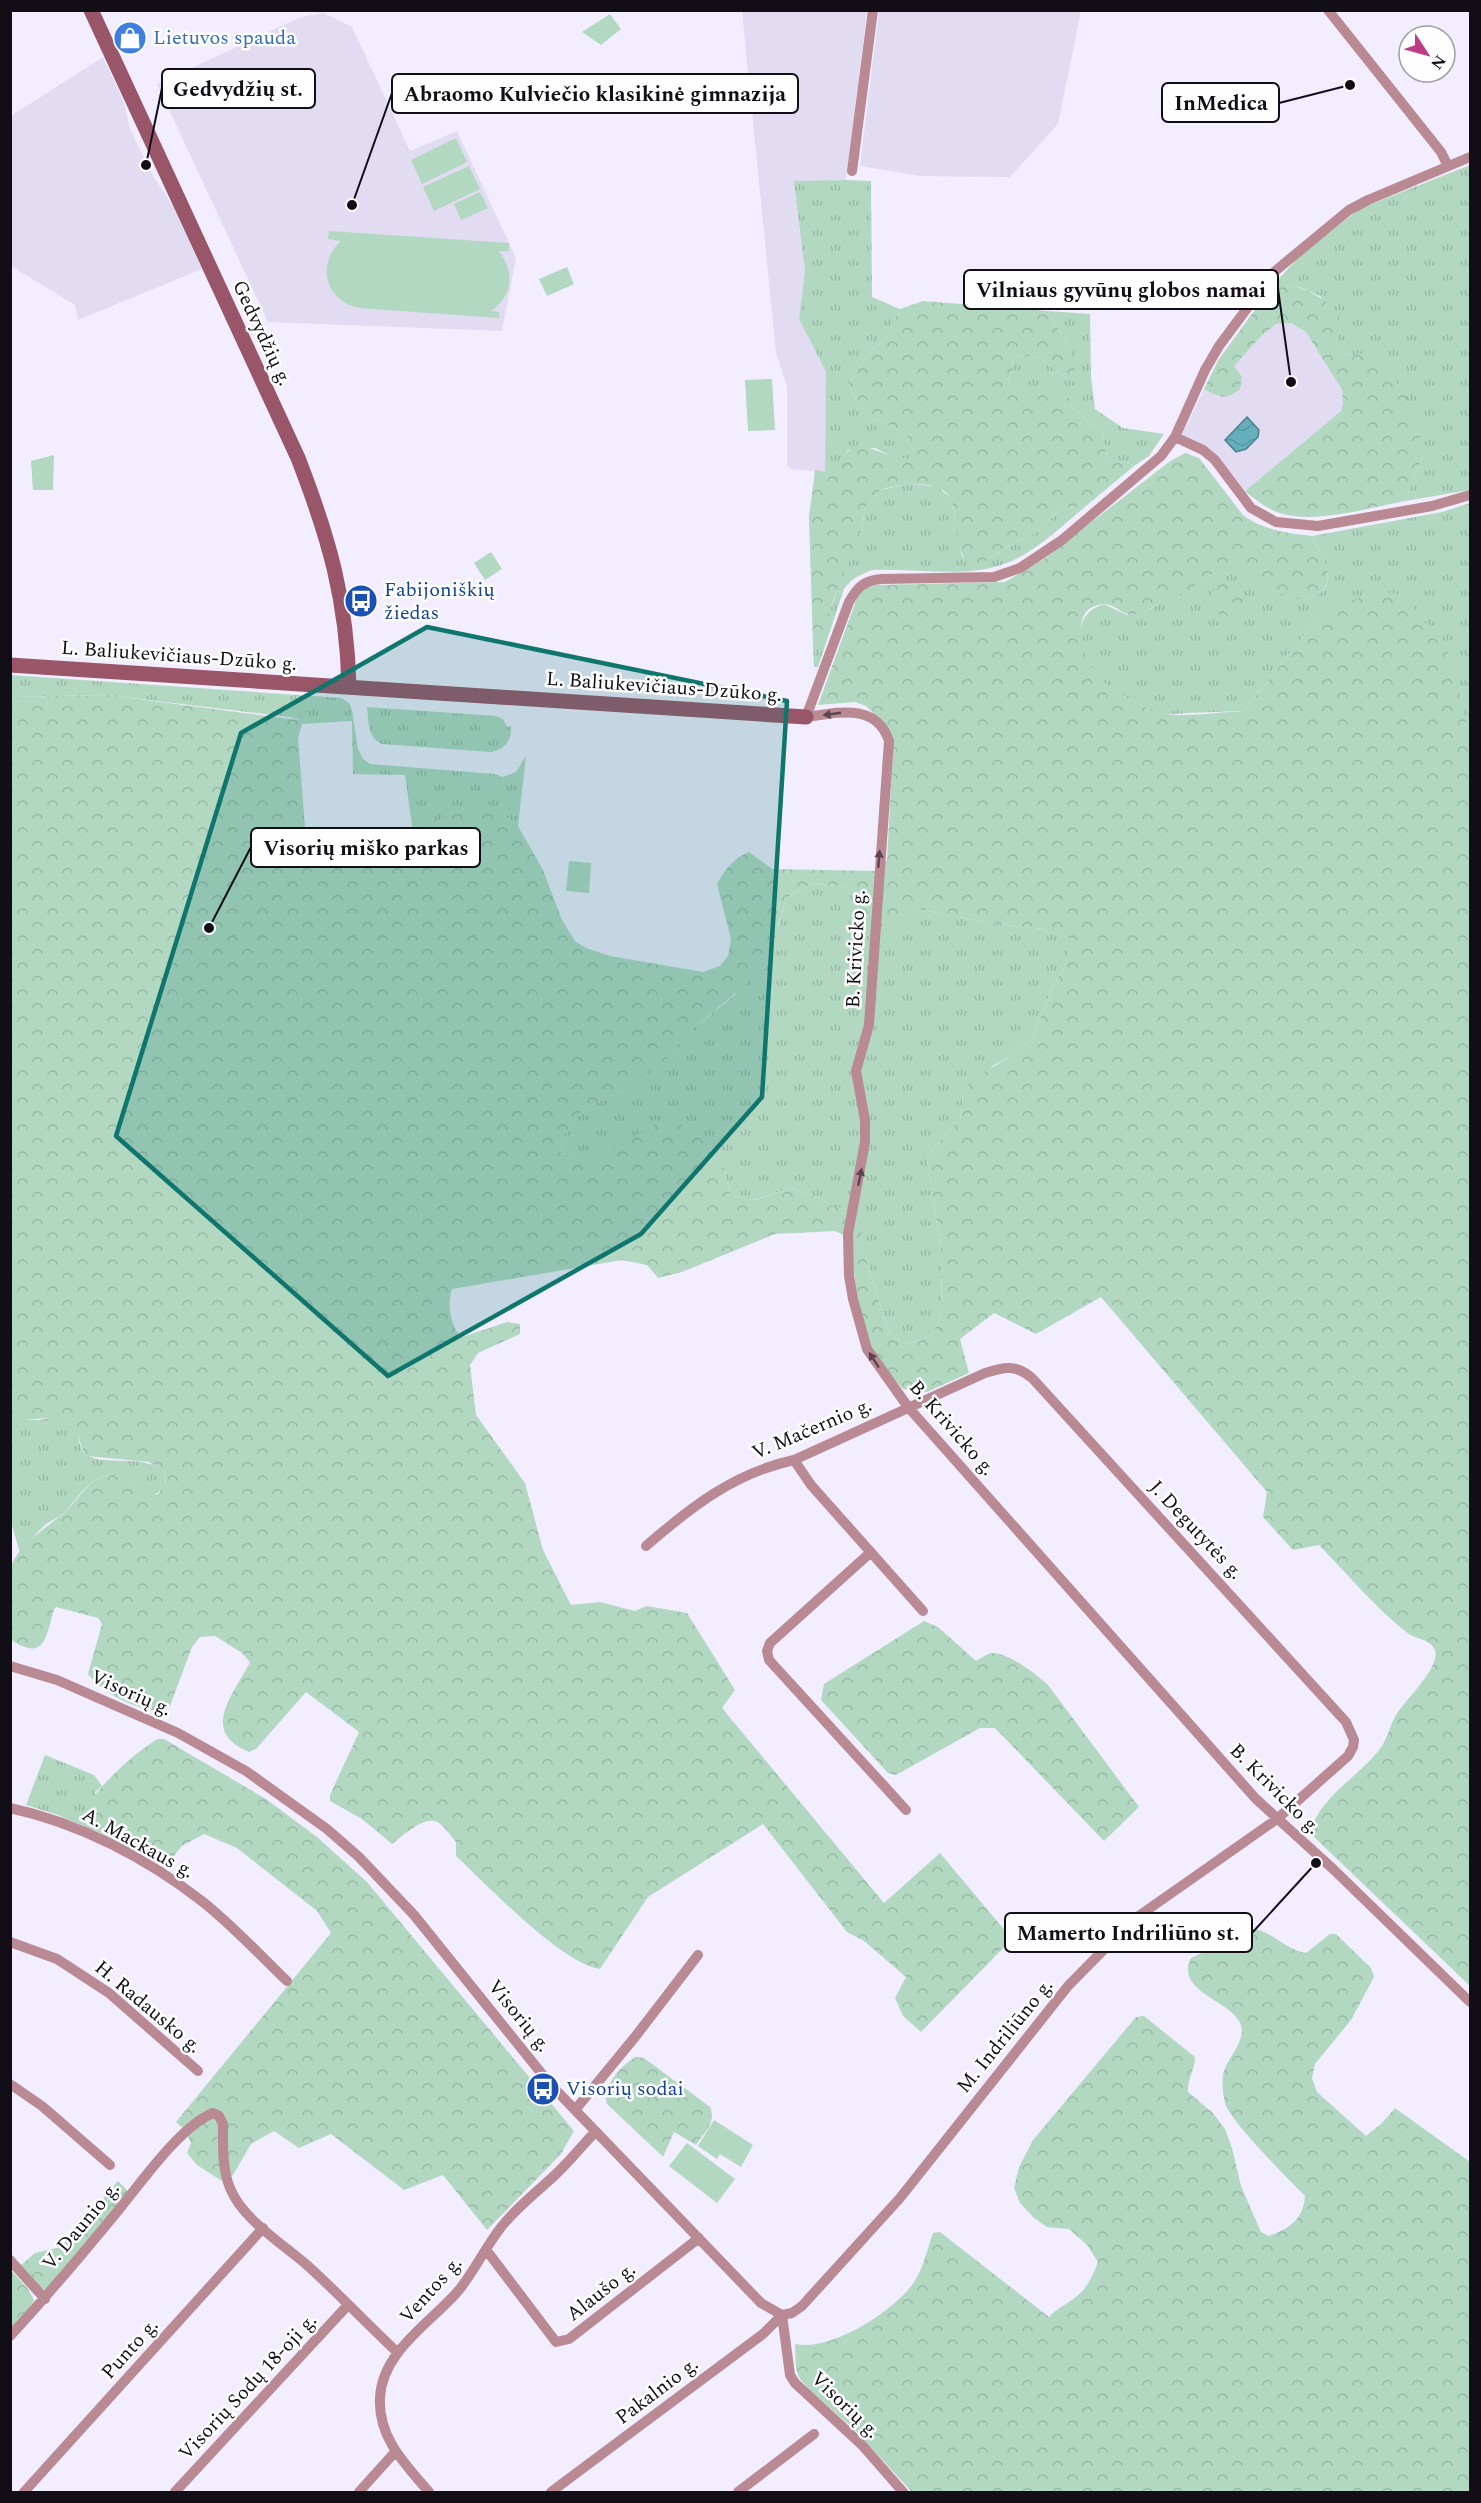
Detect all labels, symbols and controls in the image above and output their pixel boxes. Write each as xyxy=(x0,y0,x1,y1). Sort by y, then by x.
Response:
shop icon: Lietuvos spauda xyxy=(112,20,148,56)
place label: Lietuvos spauda xyxy=(153,23,296,53)
north arrow xyxy=(1397,24,1457,84)
text: N xyxy=(1425,50,1452,75)
callout: Gedvydžių st. xyxy=(162,69,315,108)
text: Gedvydžių st. xyxy=(173,74,303,106)
callout: Abraomo Kulviečio klasikinė gimnazija xyxy=(392,74,798,113)
text: Abraomo Kulviečio klasikinė gimnazija xyxy=(404,79,786,111)
callout: InMedica xyxy=(1162,83,1279,122)
text: InMedica xyxy=(1174,88,1268,120)
callout: Vilniaus gyvūnų globos namai xyxy=(964,270,1278,309)
street label: Gedvydžių g. xyxy=(224,275,300,391)
text: Vilniaus gyvūnų globos namai xyxy=(976,275,1266,307)
place label: Fabijoniškių žiedas xyxy=(384,575,495,628)
bus stop icon: Fabijoniškių žiedas xyxy=(343,583,379,619)
street label: L. Baliukevičiaus-Dzūko g. xyxy=(60,633,298,679)
street label: L. Baliukevičiaus-Dzūko g. xyxy=(545,664,783,710)
one-way arrow xyxy=(823,709,842,719)
callout: Visorių miško parkas xyxy=(251,828,480,867)
text: Visorių miško parkas xyxy=(263,833,469,865)
one-way arrow xyxy=(875,850,884,869)
street label: B. Krivicko g. xyxy=(838,889,874,1009)
one-way arrow xyxy=(855,1168,865,1186)
one-way arrow xyxy=(868,1352,880,1368)
street label: B. Krivicko g. xyxy=(902,1373,1002,1483)
street label: V. Mačernio g. xyxy=(747,1390,877,1468)
street label: J. Degutytės g. xyxy=(1142,1474,1250,1586)
street label: Visorių g. xyxy=(86,1662,176,1724)
street label: B. Krivicko g. xyxy=(1222,1736,1328,1842)
street label: A. Mackaus g. xyxy=(76,1800,200,1886)
callout: Mamerto Indriliūno st. xyxy=(1005,1913,1252,1952)
text: Mamerto Indriliūno st. xyxy=(1016,1918,1240,1950)
street label: H. Radausko g. xyxy=(88,1953,208,2061)
street label: M. Indriliūno g. xyxy=(949,1972,1061,2100)
street label: Visorių g. xyxy=(480,1973,558,2059)
bus stop icon: Visorių sodai xyxy=(525,2071,561,2107)
place label: Visorių sodai xyxy=(566,2074,684,2104)
street label: V. Daunio g. xyxy=(35,2175,127,2277)
street label: Ventos g. xyxy=(392,2250,470,2330)
street label: Alaušo g. xyxy=(560,2255,642,2329)
street label: Visorių Sodų 18-oji g. xyxy=(172,2307,324,2467)
street label: Punto g. xyxy=(94,2312,166,2386)
street label: Pakalnio g. xyxy=(609,2350,705,2432)
street label: Visorių g. xyxy=(804,2364,886,2446)

